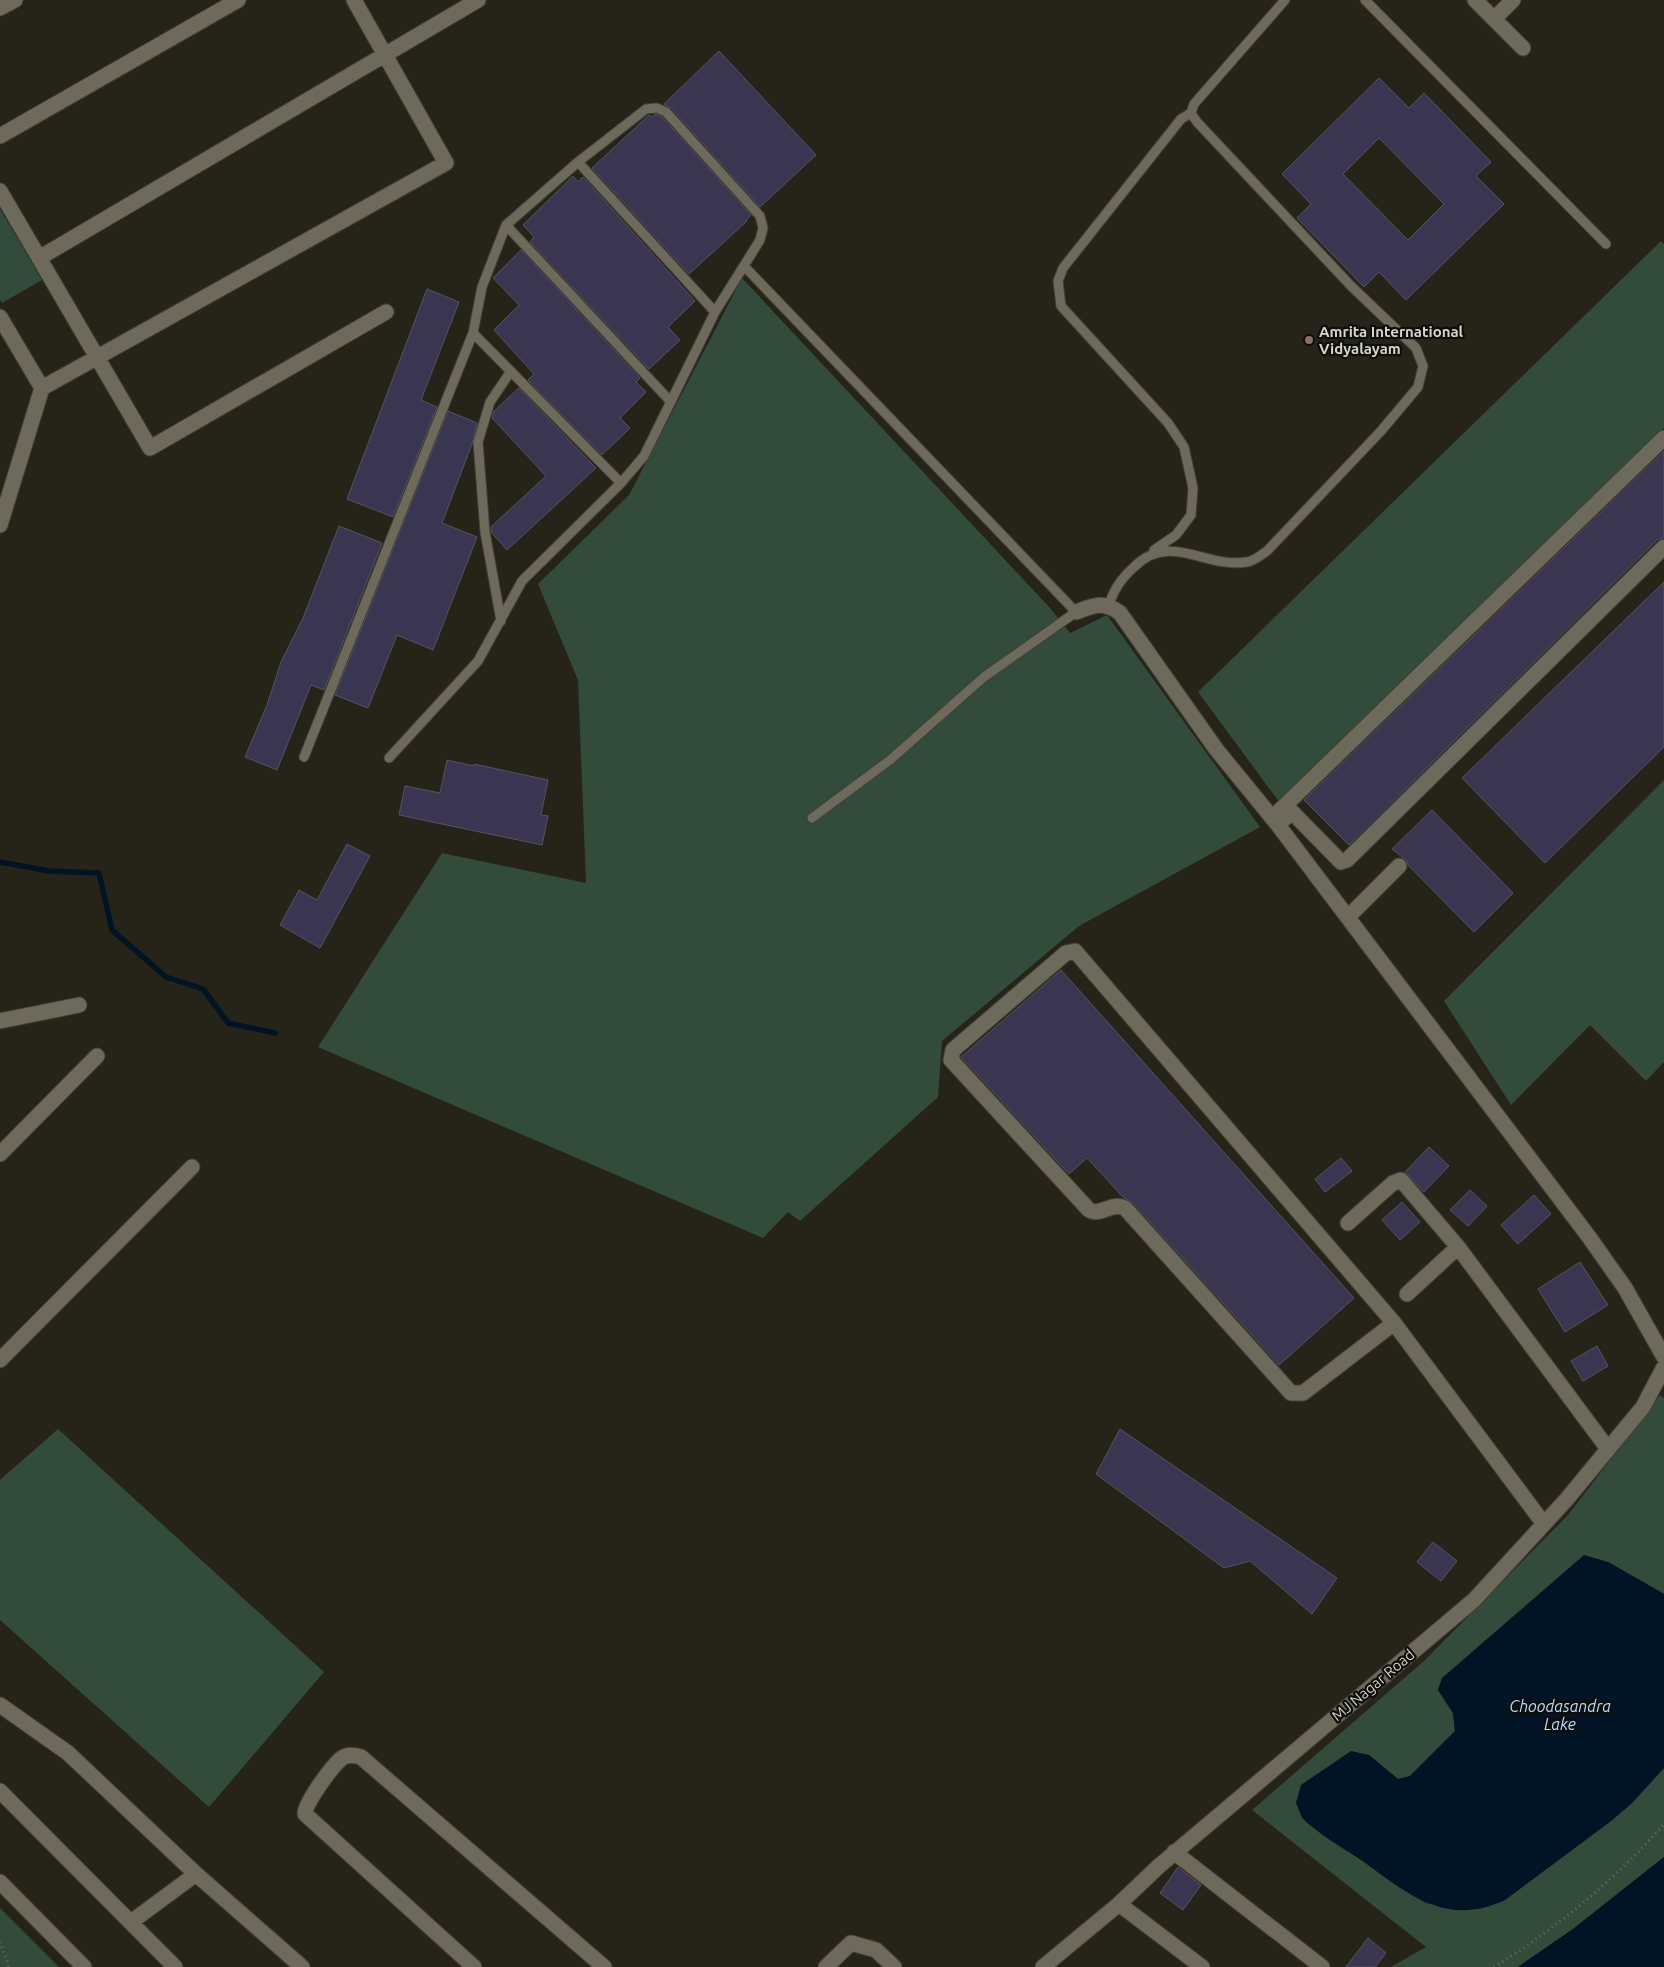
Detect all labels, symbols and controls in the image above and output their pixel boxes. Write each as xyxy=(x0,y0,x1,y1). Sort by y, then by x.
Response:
place label: Amrita International Vidyalayam xyxy=(1319,323,1464,357)
marker: Amrita International Vidyalayam xyxy=(1303,334,1315,346)
street label: MJ Nagar Road xyxy=(1328,1646,1418,1724)
water label: Choodasandra Lake xyxy=(1509,1697,1611,1733)

